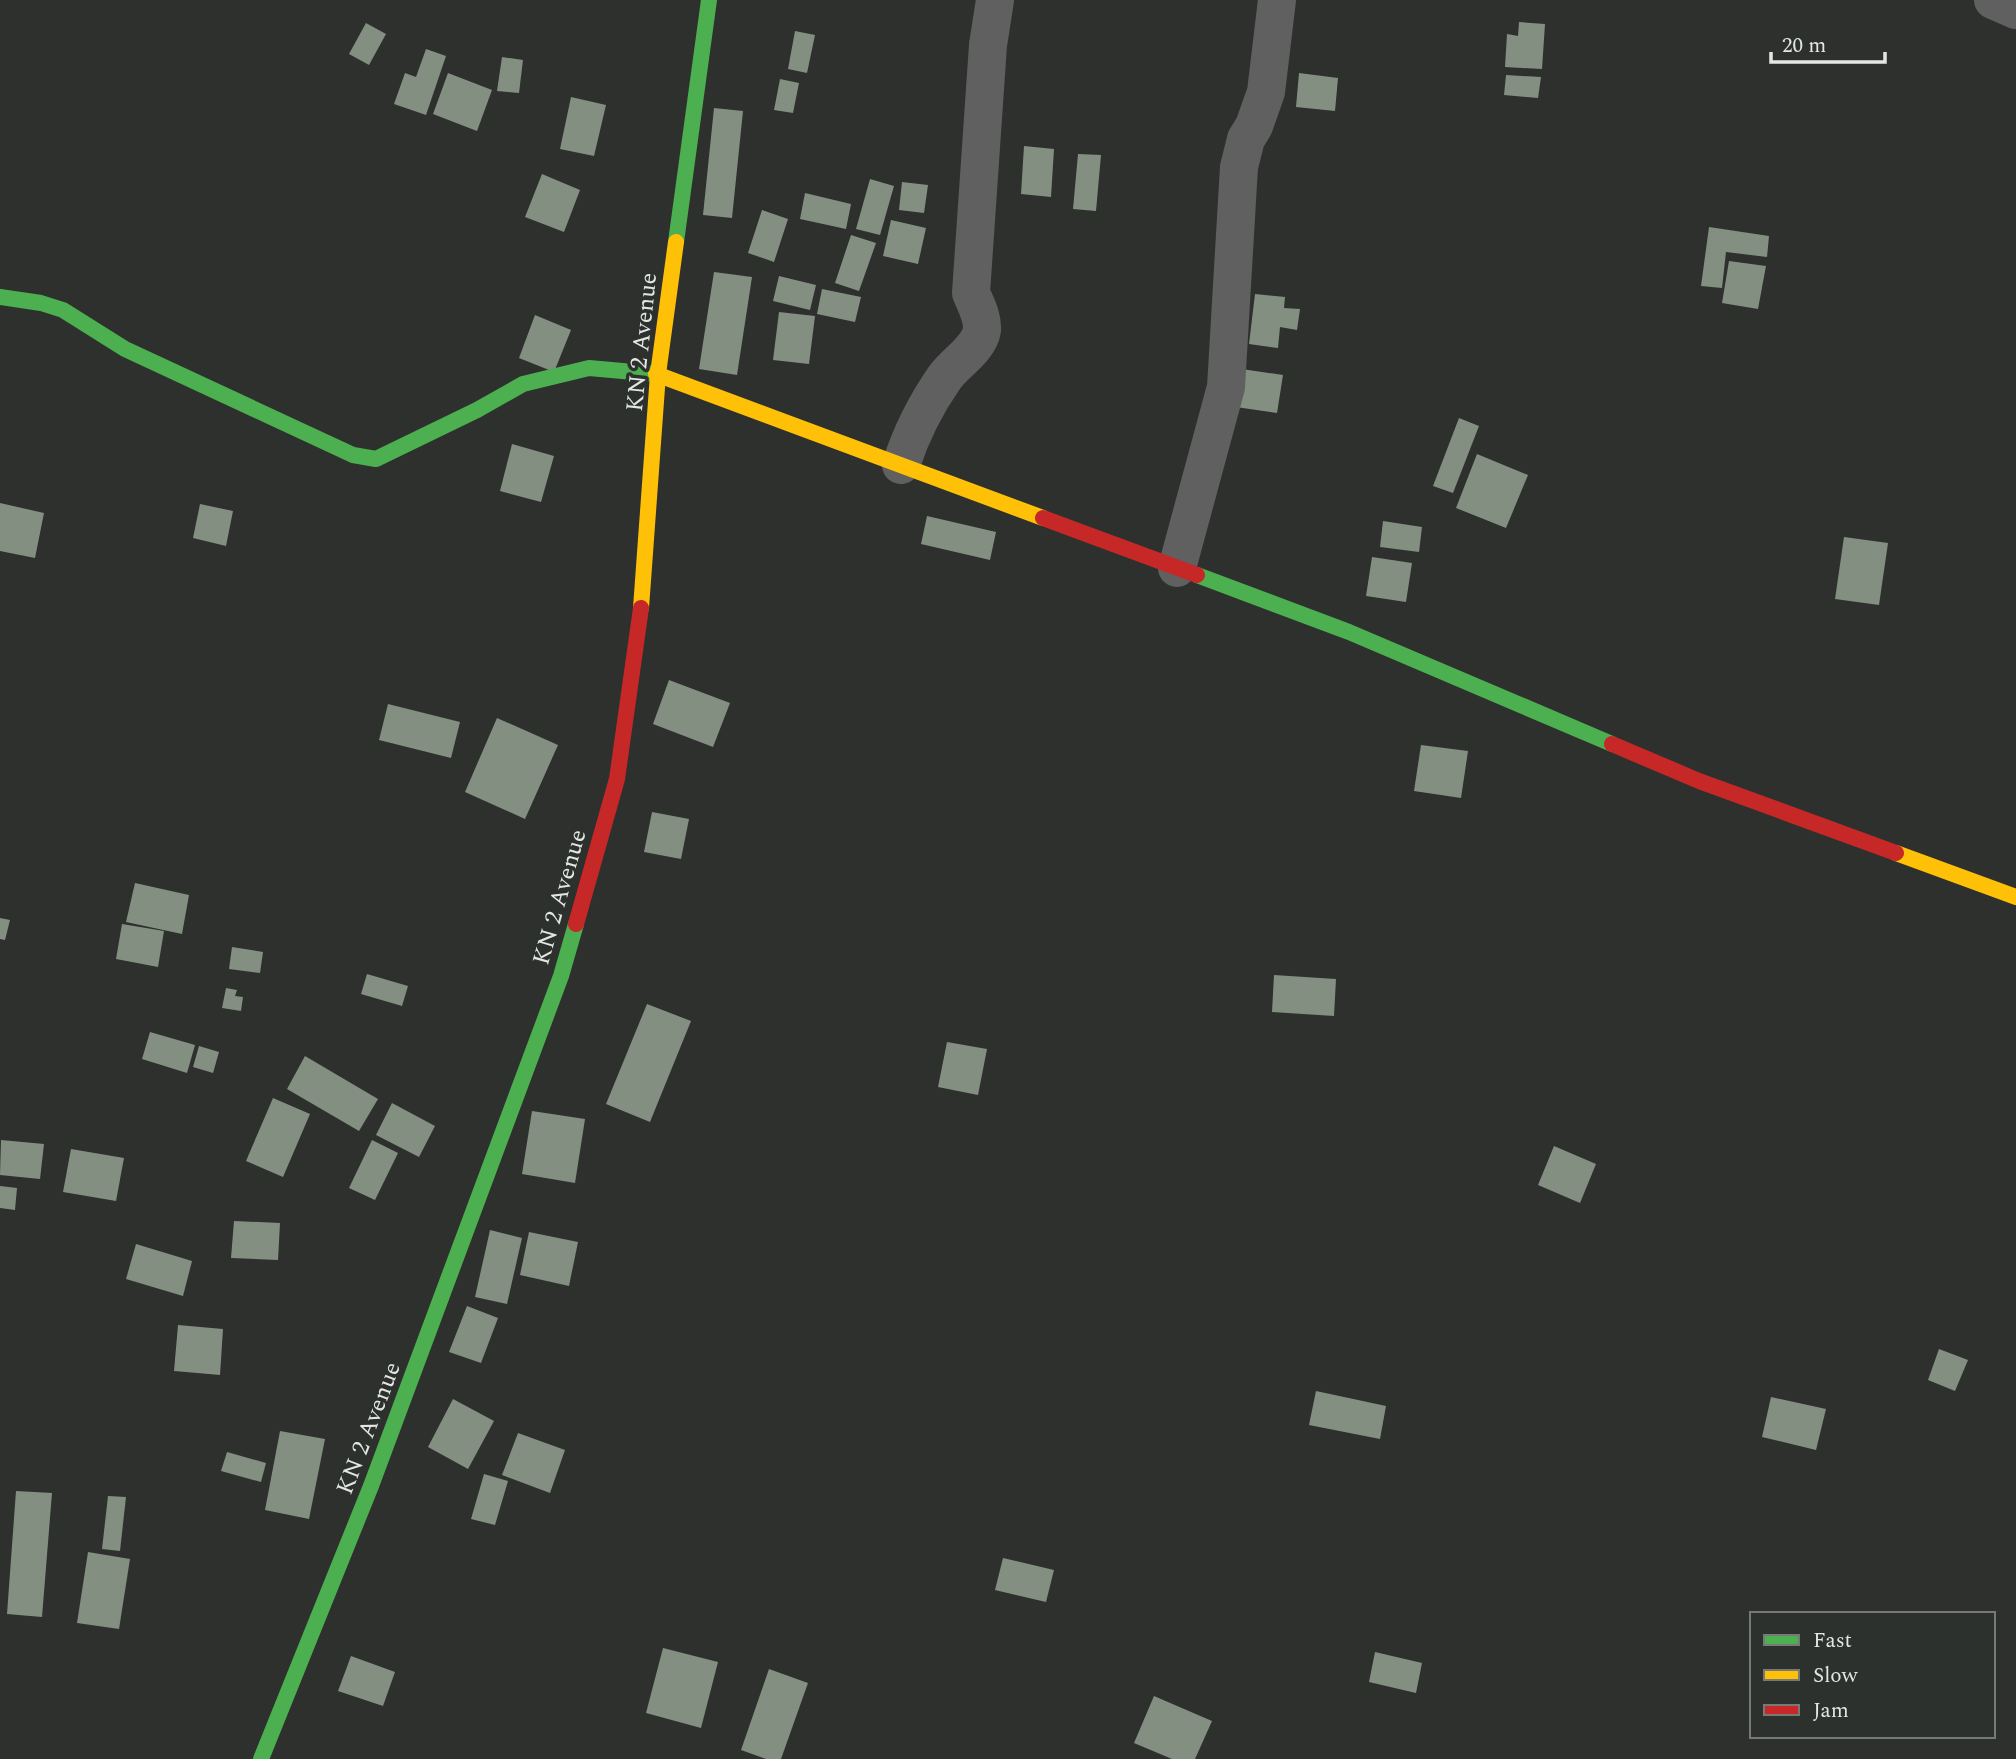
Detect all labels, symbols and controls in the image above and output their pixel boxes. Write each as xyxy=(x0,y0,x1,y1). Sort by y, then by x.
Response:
scale bar xyxy=(1771,21,1885,65)
text: 20 m xyxy=(1782,30,1826,62)
street label: KN 2 Avenue xyxy=(617,271,667,413)
street label: KN 2 Avenue xyxy=(523,825,597,969)
street label: KN 2 Avenue xyxy=(327,1357,411,1500)
legend xyxy=(1750,1612,1995,1738)
text: Fast xyxy=(1813,1625,1852,1657)
text: Slow xyxy=(1813,1660,1859,1692)
text: Jam xyxy=(1813,1695,1849,1727)

